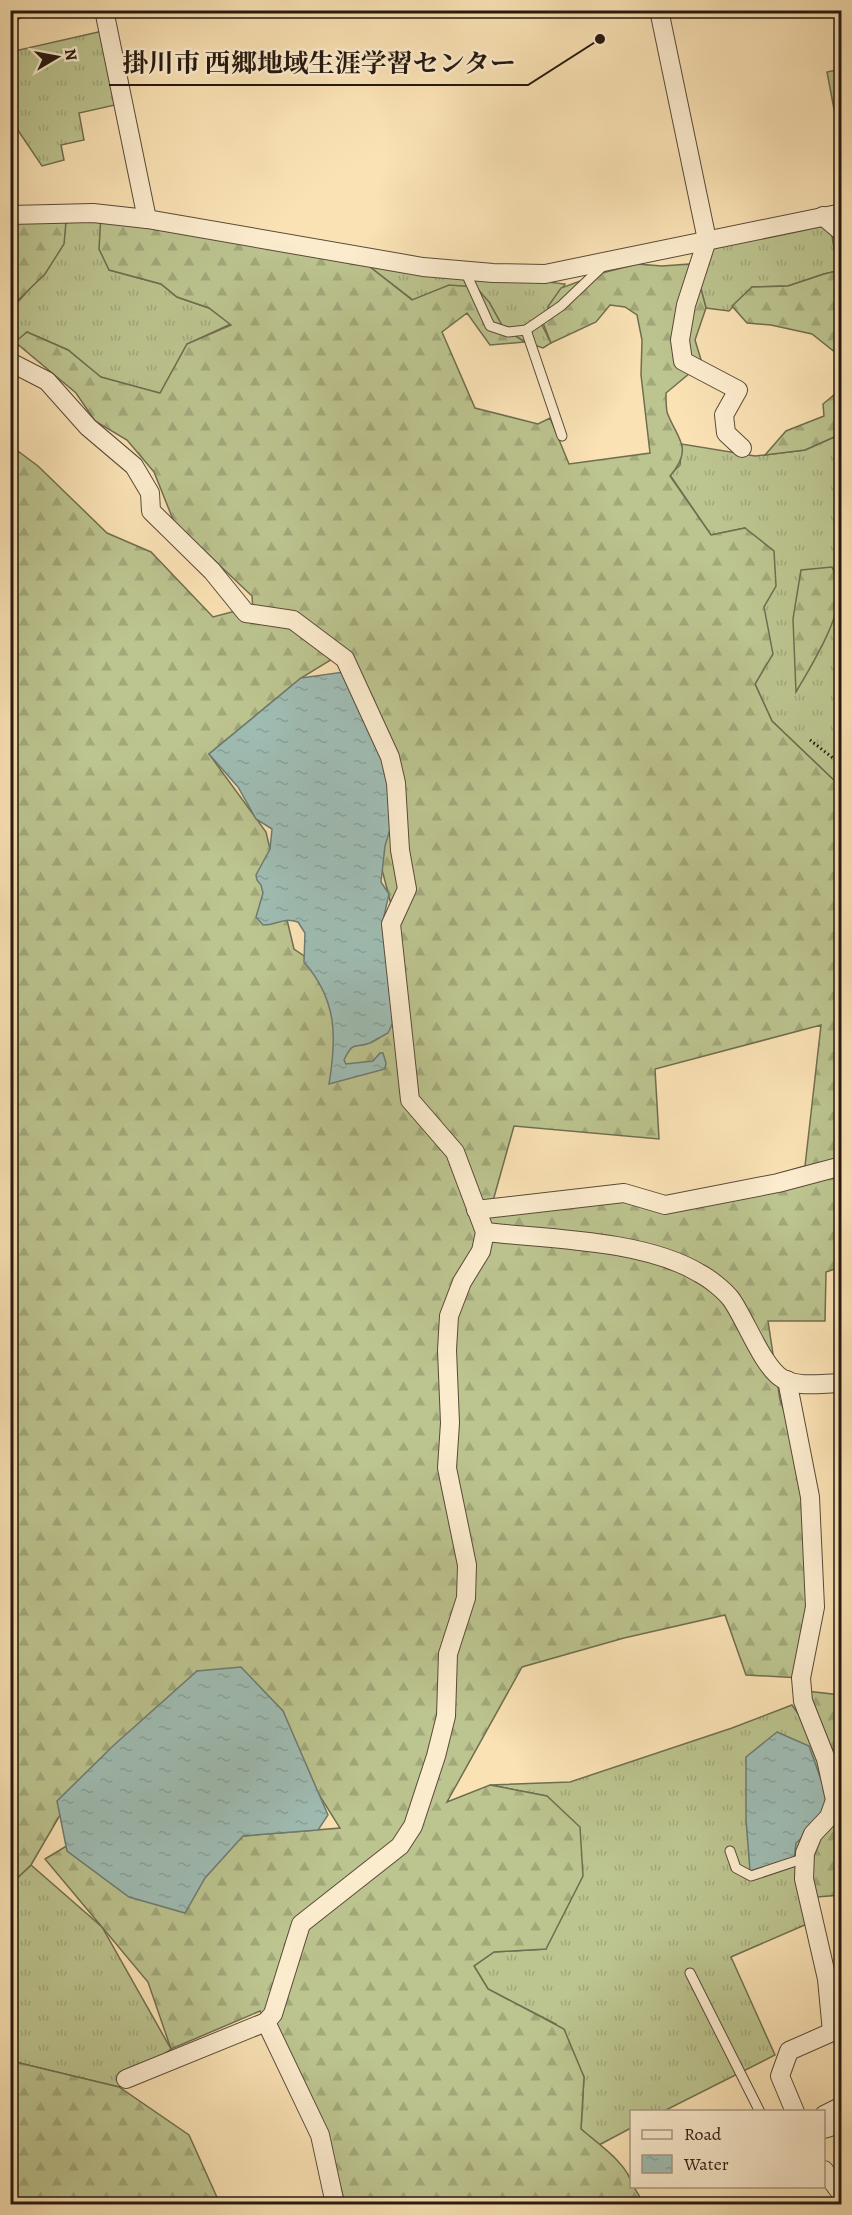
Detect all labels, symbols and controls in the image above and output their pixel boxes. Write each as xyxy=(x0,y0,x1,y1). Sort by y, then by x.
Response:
north arrow xyxy=(27,27,87,87)
callout: 掛川市 西郷地域生涯学習センター xyxy=(109,41,528,85)
text: 掛川市 西郷地域生涯学習センター xyxy=(122,46,516,81)
text: N xyxy=(59,47,83,63)
legend xyxy=(630,2110,825,2188)
text: Road xyxy=(684,2122,722,2146)
text: Water xyxy=(683,2152,729,2176)

